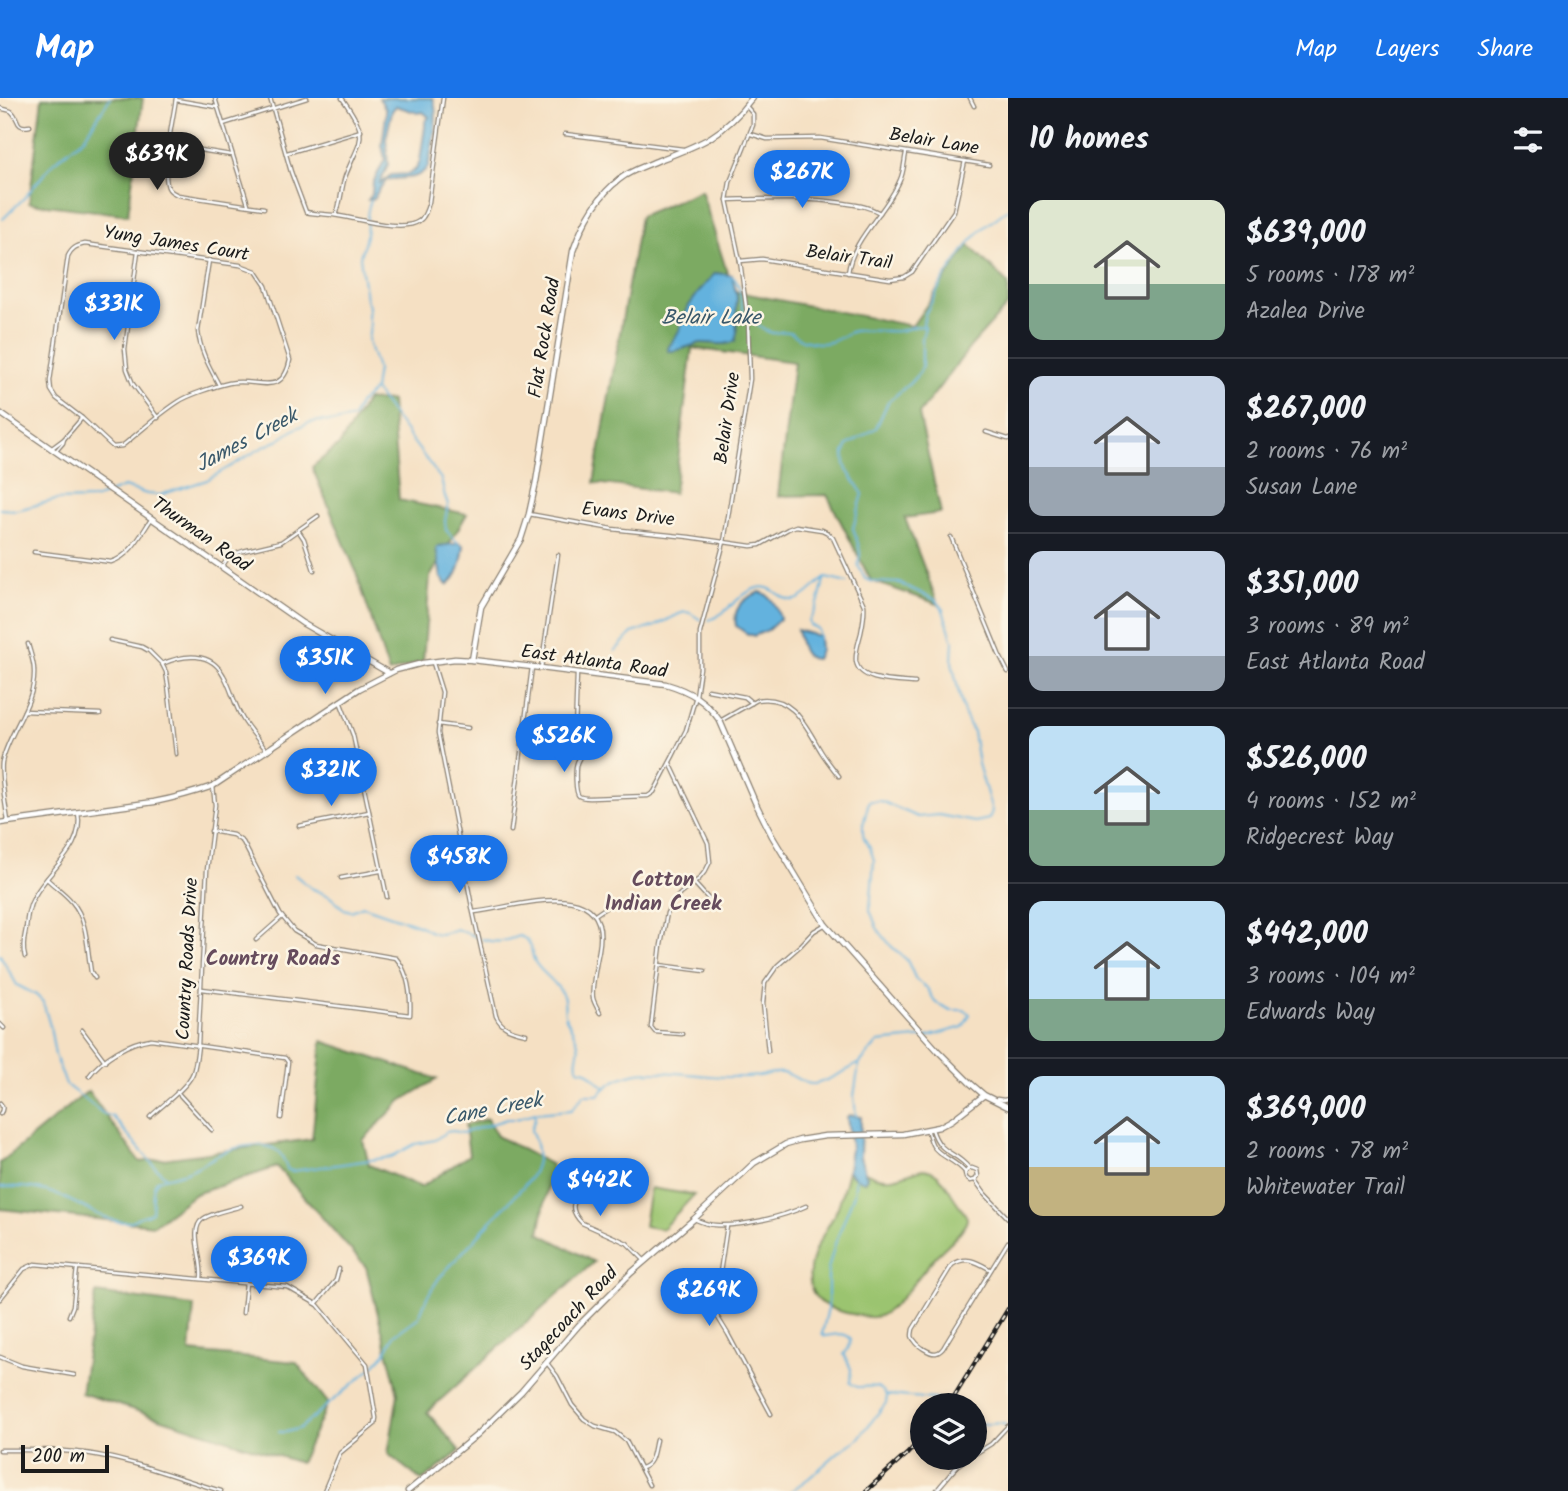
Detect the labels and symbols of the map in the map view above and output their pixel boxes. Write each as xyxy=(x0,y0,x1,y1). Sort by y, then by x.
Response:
street label: Belair Lane xyxy=(887,120,982,164)
pin: $639K xyxy=(108,132,206,192)
pin: $267K xyxy=(753,150,851,210)
street label: Yung James Court xyxy=(101,218,251,270)
street label: Belair Trail xyxy=(804,237,895,279)
street label: Flat Rock Road xyxy=(521,275,569,400)
pin: $331K xyxy=(65,282,163,342)
water label: Belair Lake xyxy=(662,302,763,335)
street label: Belair Drive xyxy=(707,370,749,466)
water label: James Creek xyxy=(190,399,307,482)
street label: Thurman Road xyxy=(145,490,257,581)
street label: Evans Drive xyxy=(580,494,677,536)
pin: $351K xyxy=(276,636,374,696)
street label: East Atlanta Road xyxy=(519,637,670,687)
pin: $526K xyxy=(515,714,613,774)
pin: $321K xyxy=(282,748,380,808)
pin: $458K xyxy=(410,836,508,895)
district label: Cotton Indian Creek xyxy=(605,864,722,921)
street label: Country Roads Drive xyxy=(169,876,207,1041)
district label: Country Roads xyxy=(206,943,340,976)
water label: Cane Creek xyxy=(441,1084,548,1136)
pin: $442K xyxy=(551,1158,649,1218)
pin: $369K xyxy=(210,1236,308,1296)
street label: Stagecoach Road xyxy=(512,1259,626,1378)
pin: $269K xyxy=(660,1268,758,1328)
scale bar xyxy=(21,1442,108,1474)

